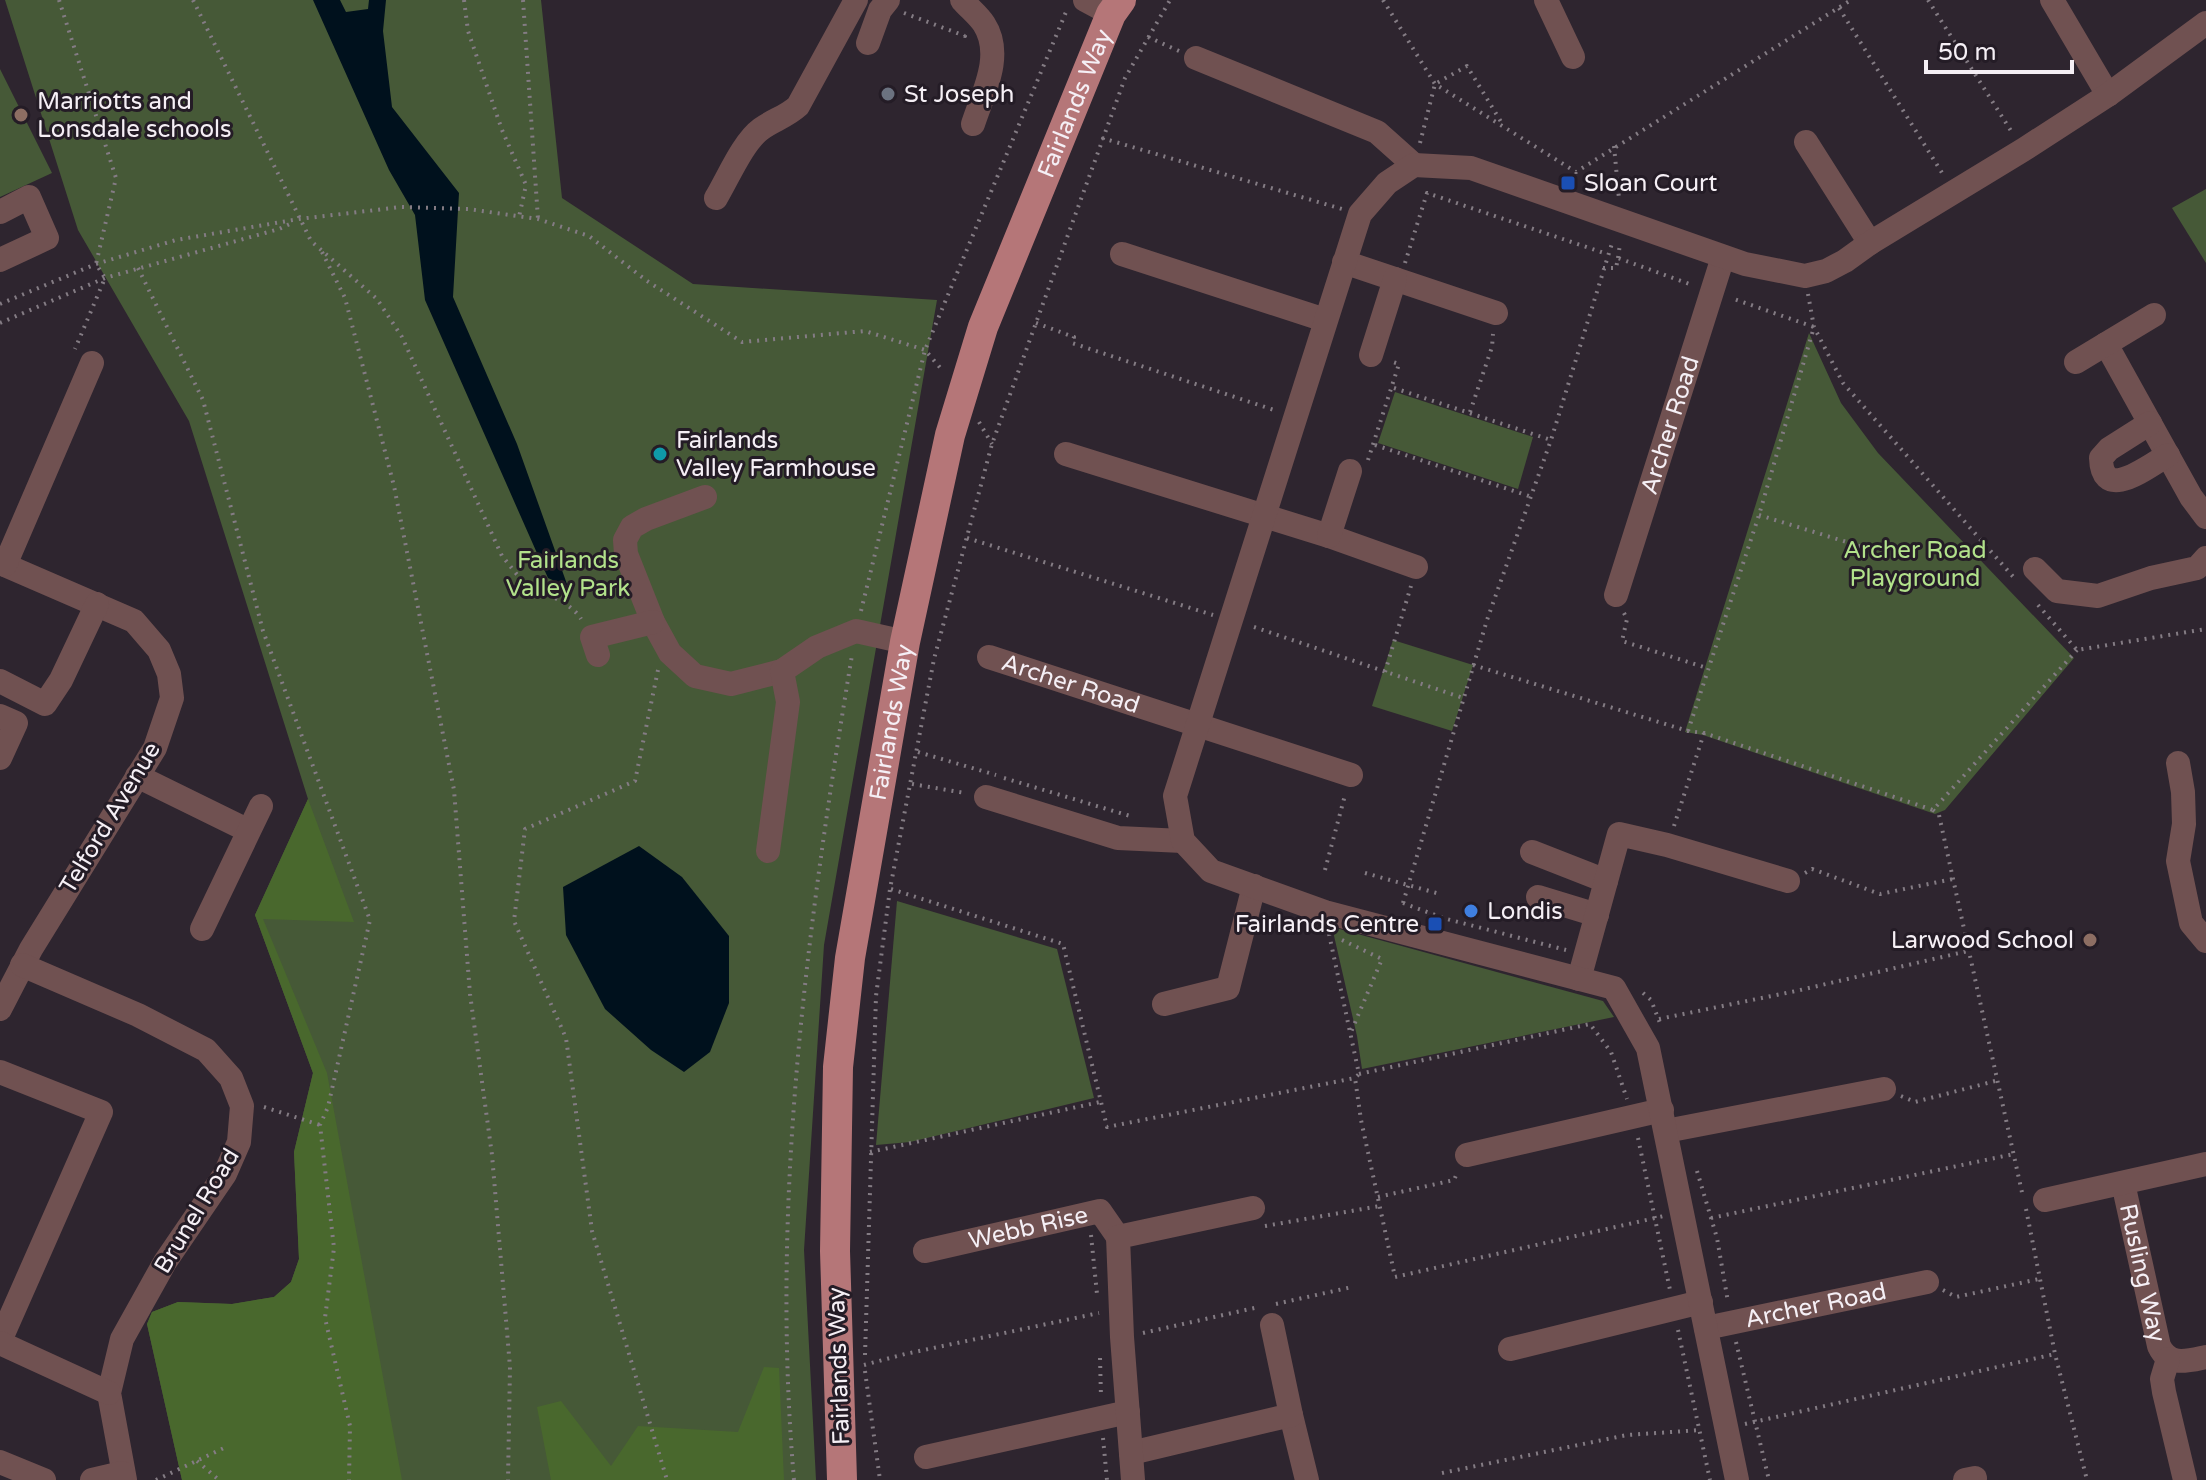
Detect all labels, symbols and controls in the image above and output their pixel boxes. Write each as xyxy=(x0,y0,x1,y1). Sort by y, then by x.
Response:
scale bar xyxy=(1926,24,2072,74)
street label: Fairlands Way xyxy=(1031,25,1118,182)
text: 50 m xyxy=(1938,38,1996,67)
place label: St Joseph xyxy=(904,80,1014,109)
marker: St Joseph xyxy=(879,85,897,103)
place label: Marriotts and Lonsdale schools xyxy=(37,87,232,144)
marker: Marriotts and Lonsdale schools xyxy=(12,106,30,124)
place label: Sloan Court xyxy=(1584,169,1717,198)
marker: Sloan Court xyxy=(1559,174,1577,192)
street label: Archer Road xyxy=(1634,353,1705,498)
place label: Fairlands Valley Farmhouse xyxy=(676,426,876,483)
marker: Fairlands Valley Farmhouse xyxy=(651,445,669,463)
park label: Archer Road Playground xyxy=(1843,536,1987,593)
park label: Fairlands Valley Park xyxy=(506,546,630,603)
street label: Fairlands Way xyxy=(863,642,919,803)
street label: Archer Road xyxy=(998,648,1143,720)
street label: Telford Avenue xyxy=(53,737,167,899)
place label: Londis xyxy=(1487,897,1563,926)
marker: Londis xyxy=(1462,902,1480,920)
place label: Fairlands Centre xyxy=(1235,910,1419,939)
marker: Fairlands Centre xyxy=(1426,915,1444,933)
place label: Larwood School xyxy=(1891,926,2074,955)
marker: Larwood School xyxy=(2081,931,2099,949)
street label: Brunel Road xyxy=(148,1143,246,1279)
street label: Webb Rise xyxy=(966,1200,1091,1255)
street label: Rusling Way xyxy=(2114,1201,2172,1345)
street label: Archer Road xyxy=(1742,1276,1889,1334)
street label: Fairlands Way xyxy=(822,1286,856,1445)

